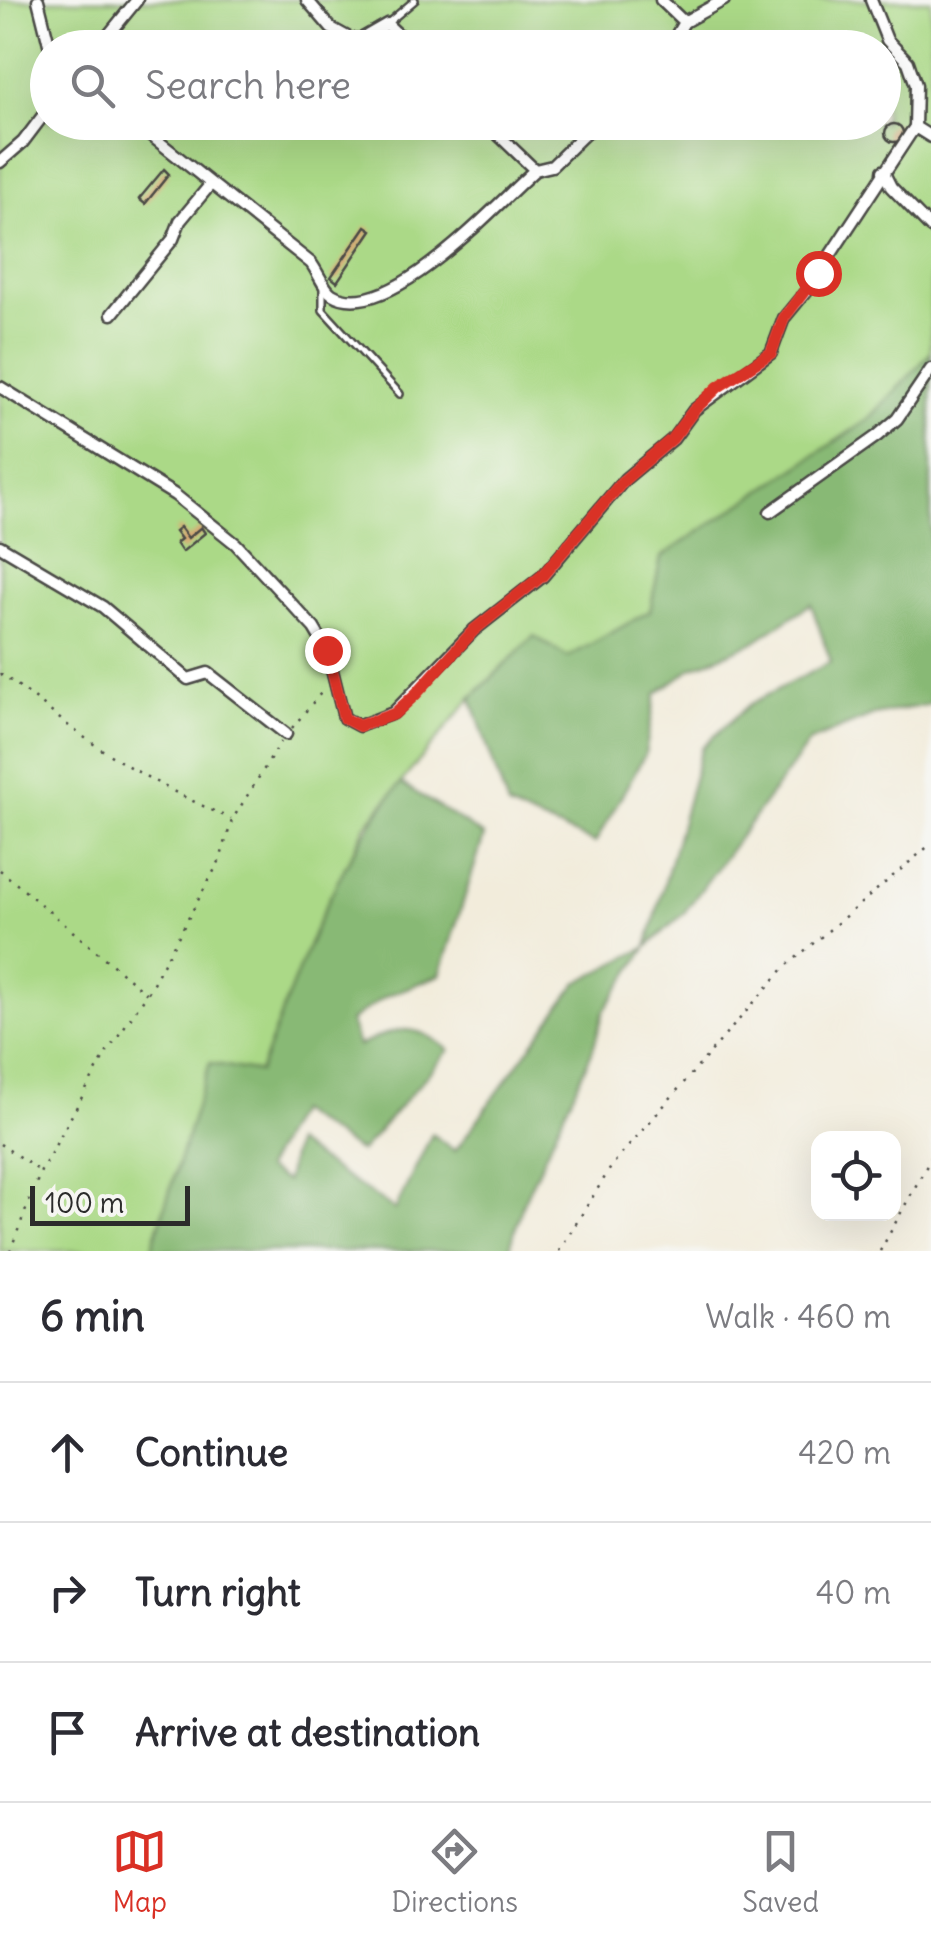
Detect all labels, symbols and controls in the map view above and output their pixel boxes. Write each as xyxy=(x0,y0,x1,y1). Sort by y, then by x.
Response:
search box xyxy=(30,30,901,140)
icon: search xyxy=(65,58,120,113)
text: Search here xyxy=(145,62,351,109)
route start xyxy=(796,251,842,297)
route end xyxy=(305,628,351,674)
map controls xyxy=(811,1131,901,1221)
button: locate xyxy=(811,1131,901,1221)
scale bar xyxy=(30,1181,190,1226)
text: 100 m xyxy=(45,1185,124,1221)
text: 6 min xyxy=(40,1290,145,1342)
text: Walk · 460 m xyxy=(705,1296,891,1337)
icon: ahead xyxy=(40,1425,95,1480)
text: Continue xyxy=(135,1429,288,1476)
text: 420 m xyxy=(798,1432,891,1473)
icon: right xyxy=(40,1565,95,1620)
text: Turn right xyxy=(135,1569,301,1616)
text: 40 m xyxy=(816,1572,891,1613)
icon: arrive xyxy=(40,1705,95,1760)
text: Arrive at destination xyxy=(135,1709,480,1756)
tab: Map xyxy=(112,1824,167,1920)
tab: Directions xyxy=(391,1824,518,1920)
tab: Saved xyxy=(742,1824,819,1920)

